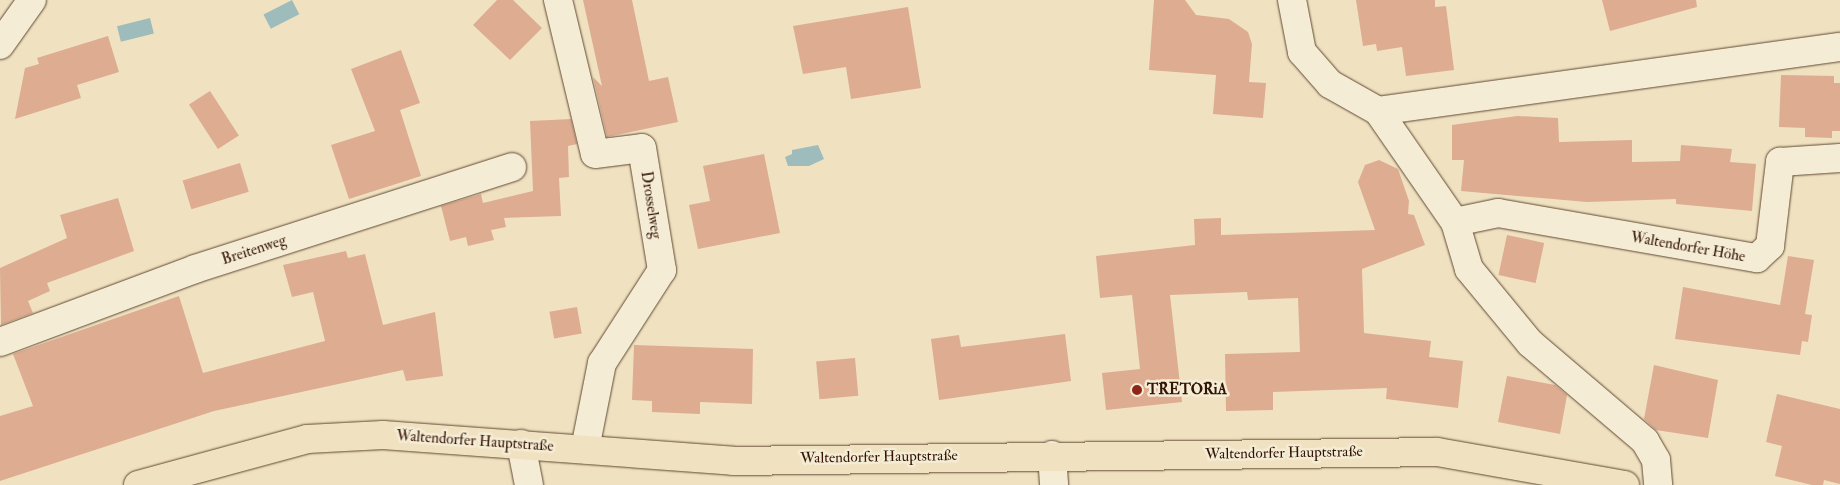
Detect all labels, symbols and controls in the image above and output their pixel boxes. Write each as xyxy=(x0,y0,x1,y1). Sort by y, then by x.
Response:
street label: Drosselweg xyxy=(637,170,665,240)
street label: Waltendorfer Höhe xyxy=(1629,228,1747,266)
street label: Breitenweg xyxy=(219,231,289,269)
place label: TRETORiA xyxy=(1147,381,1227,399)
marker: TRETORiA xyxy=(1131,384,1143,396)
street label: Waltendorfer Hauptstraße xyxy=(396,427,554,455)
street label: Waltendorfer Hauptstraße xyxy=(1205,443,1363,463)
street label: Waltendorfer Hauptstraße xyxy=(800,447,958,467)

